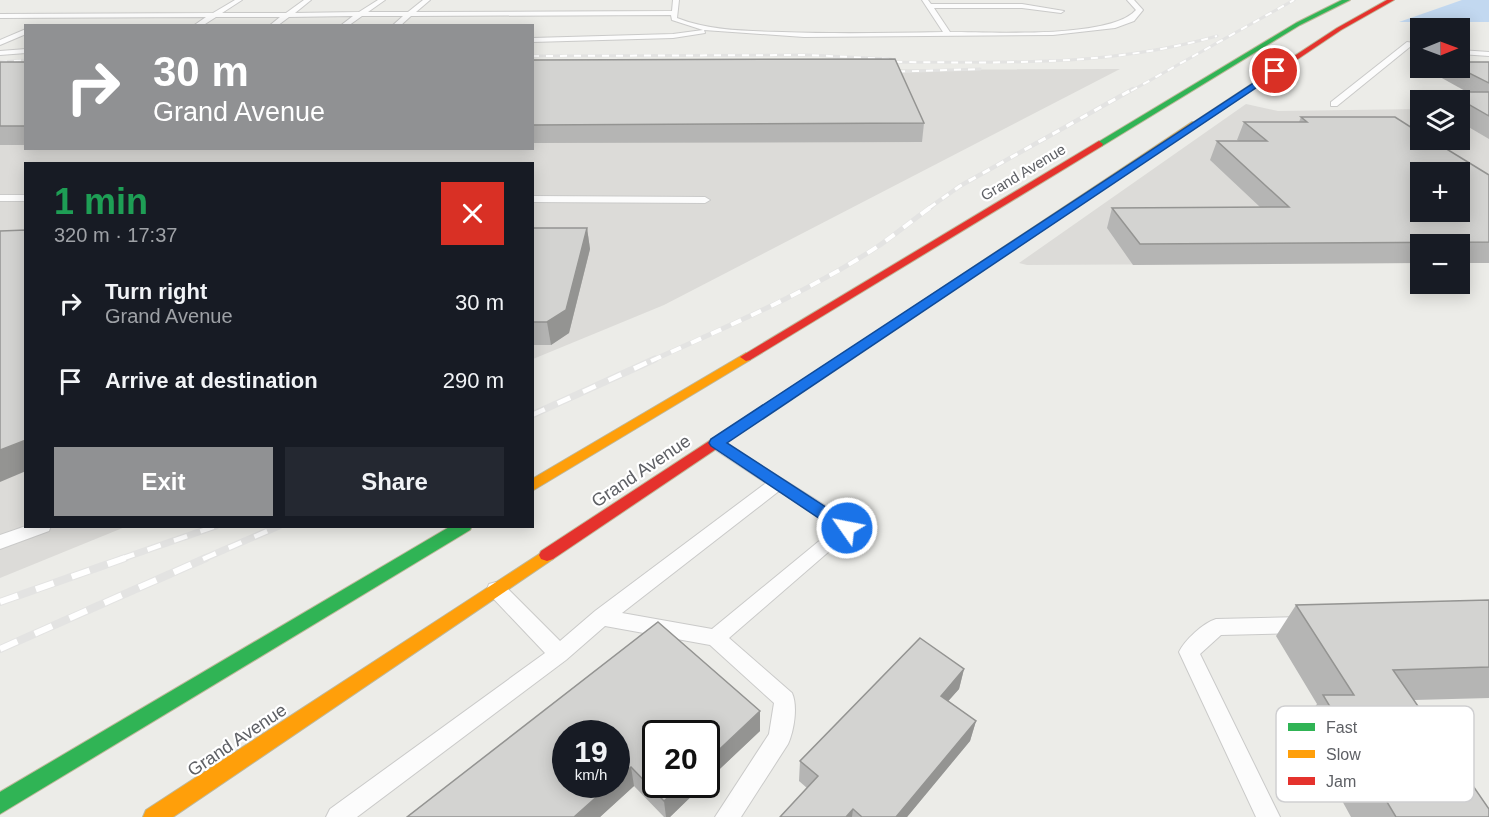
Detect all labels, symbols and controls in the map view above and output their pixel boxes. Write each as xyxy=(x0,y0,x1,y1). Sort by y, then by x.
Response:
north arrow xyxy=(1410,18,1470,78)
map controls xyxy=(1410,18,1470,294)
pin xyxy=(1249,45,1300,96)
icon: right xyxy=(54,48,132,126)
text: 30 m xyxy=(153,48,249,95)
icon: arrive xyxy=(1258,54,1291,87)
button: layers xyxy=(1410,90,1470,150)
text: Grand Avenue xyxy=(153,97,325,127)
street label: Grand Avenue xyxy=(978,140,1068,204)
button: + xyxy=(1410,162,1470,222)
text: 1 min xyxy=(54,181,148,222)
button: close xyxy=(441,182,504,245)
text: 320 m · 17:37 xyxy=(54,224,177,246)
button: − xyxy=(1410,234,1470,294)
text: Turn right xyxy=(105,279,207,304)
icon: right xyxy=(54,287,87,320)
text: 30 m xyxy=(455,290,504,315)
text: Grand Avenue xyxy=(105,305,233,327)
icon: arrive xyxy=(54,365,87,398)
text: Arrive at destination xyxy=(105,368,318,393)
text: 290 m xyxy=(443,368,504,393)
street label: Grand Avenue xyxy=(588,431,694,511)
button: Exit xyxy=(54,447,273,516)
button: Share xyxy=(285,447,504,516)
position arrow xyxy=(815,496,879,560)
street label: Grand Avenue xyxy=(184,700,290,780)
legend xyxy=(1276,706,1474,802)
text: Fast xyxy=(1326,719,1358,736)
speed limit sign: 20 xyxy=(642,720,720,798)
text: 19 xyxy=(574,735,608,768)
text: Slow xyxy=(1326,746,1361,763)
text: km/h xyxy=(575,766,607,783)
text: Jam xyxy=(1326,773,1356,790)

